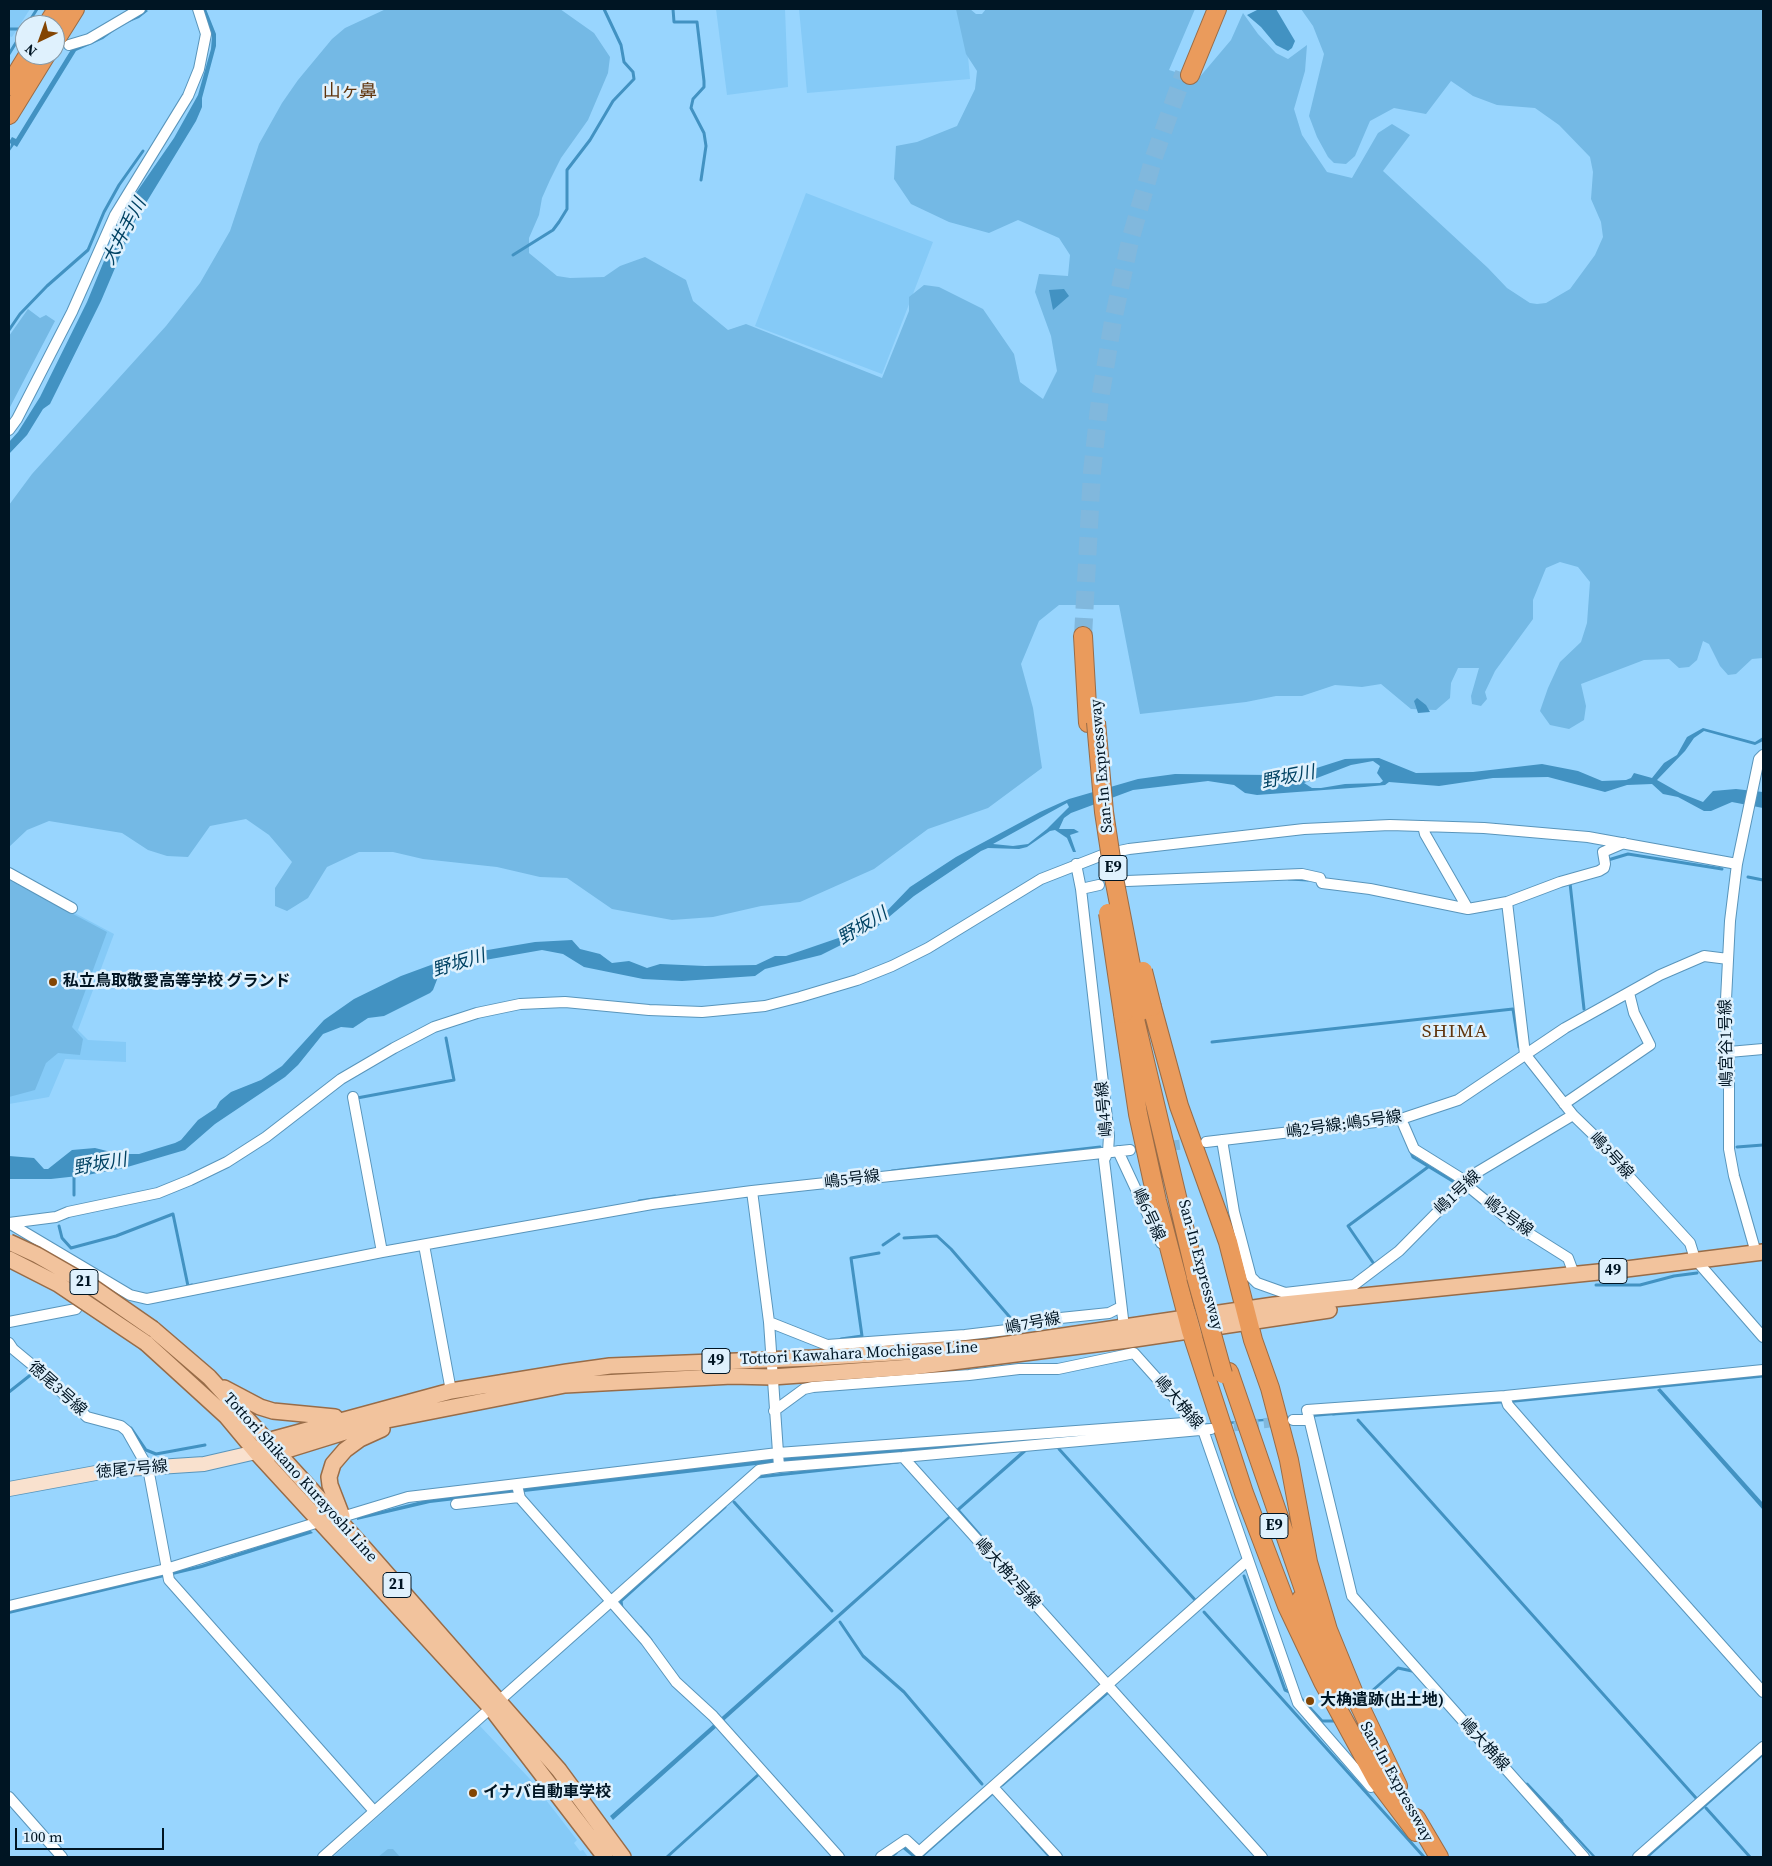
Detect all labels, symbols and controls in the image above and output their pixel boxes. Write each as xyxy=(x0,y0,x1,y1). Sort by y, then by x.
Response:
north arrow xyxy=(15,15,65,65)
text: N xyxy=(20,40,41,61)
district label: 山ヶ鼻 xyxy=(323,81,377,103)
water label: 大井手川 xyxy=(99,195,151,269)
street label: San-In Expressway xyxy=(1087,698,1117,834)
water label: 野坂川 xyxy=(1259,762,1317,794)
road number: E9 xyxy=(1099,856,1127,880)
water label: 野坂川 xyxy=(834,904,892,950)
water label: 野坂川 xyxy=(430,946,488,982)
place label: 私立鳥取敬愛高等学校 グランド xyxy=(63,972,290,992)
marker: 私立鳥取敬愛高等学校 グランド xyxy=(47,976,59,988)
street label: 嶋宮谷1号線 xyxy=(1717,999,1737,1087)
district label: SHIMA xyxy=(1421,1021,1489,1043)
street label: 嶋4号線 xyxy=(1093,1080,1117,1138)
street label: 嶋2号線;嶋5号線 xyxy=(1285,1107,1403,1143)
street label: 嶋3号線 xyxy=(1585,1129,1637,1183)
water label: 野坂川 xyxy=(72,1150,128,1180)
street label: 嶋5号線 xyxy=(823,1167,881,1193)
street label: 嶋1号線 xyxy=(1431,1167,1485,1219)
street label: 嶋6号線 xyxy=(1127,1186,1169,1244)
street label: 嶋2号線 xyxy=(1480,1193,1536,1241)
street label: San-In Expressway xyxy=(1173,1198,1227,1332)
road number: 49 xyxy=(1599,1258,1627,1284)
road number: 21 xyxy=(70,1270,98,1294)
street label: 嶋7号線 xyxy=(1004,1309,1062,1339)
street label: Tottori Kawahara Mochigase Line xyxy=(739,1338,979,1370)
road number: 49 xyxy=(702,1348,730,1374)
street label: 徳尾3号線 xyxy=(24,1358,90,1420)
street label: 嶋大桷線 xyxy=(1150,1373,1206,1433)
street label: Tottori Shikano Kurayoshi Line xyxy=(219,1389,381,1567)
street label: 徳尾7号線 xyxy=(95,1457,169,1483)
road number: E9 xyxy=(1260,1514,1288,1538)
street label: 嶋大桷2号線 xyxy=(970,1535,1044,1613)
road number: 21 xyxy=(383,1572,411,1598)
place label: 大桷遺跡(出土地) xyxy=(1320,1691,1444,1711)
marker: 大桷遺跡(出土地) xyxy=(1304,1695,1316,1707)
street label: 嶋大桷線 xyxy=(1455,1715,1513,1775)
street label: San-In Expressway xyxy=(1355,1719,1437,1845)
place label: イナバ自動車学校 xyxy=(483,1783,611,1803)
marker: イナバ自動車学校 xyxy=(467,1787,479,1799)
scale bar xyxy=(18,1818,166,1850)
text: 100 m xyxy=(23,1826,63,1847)

